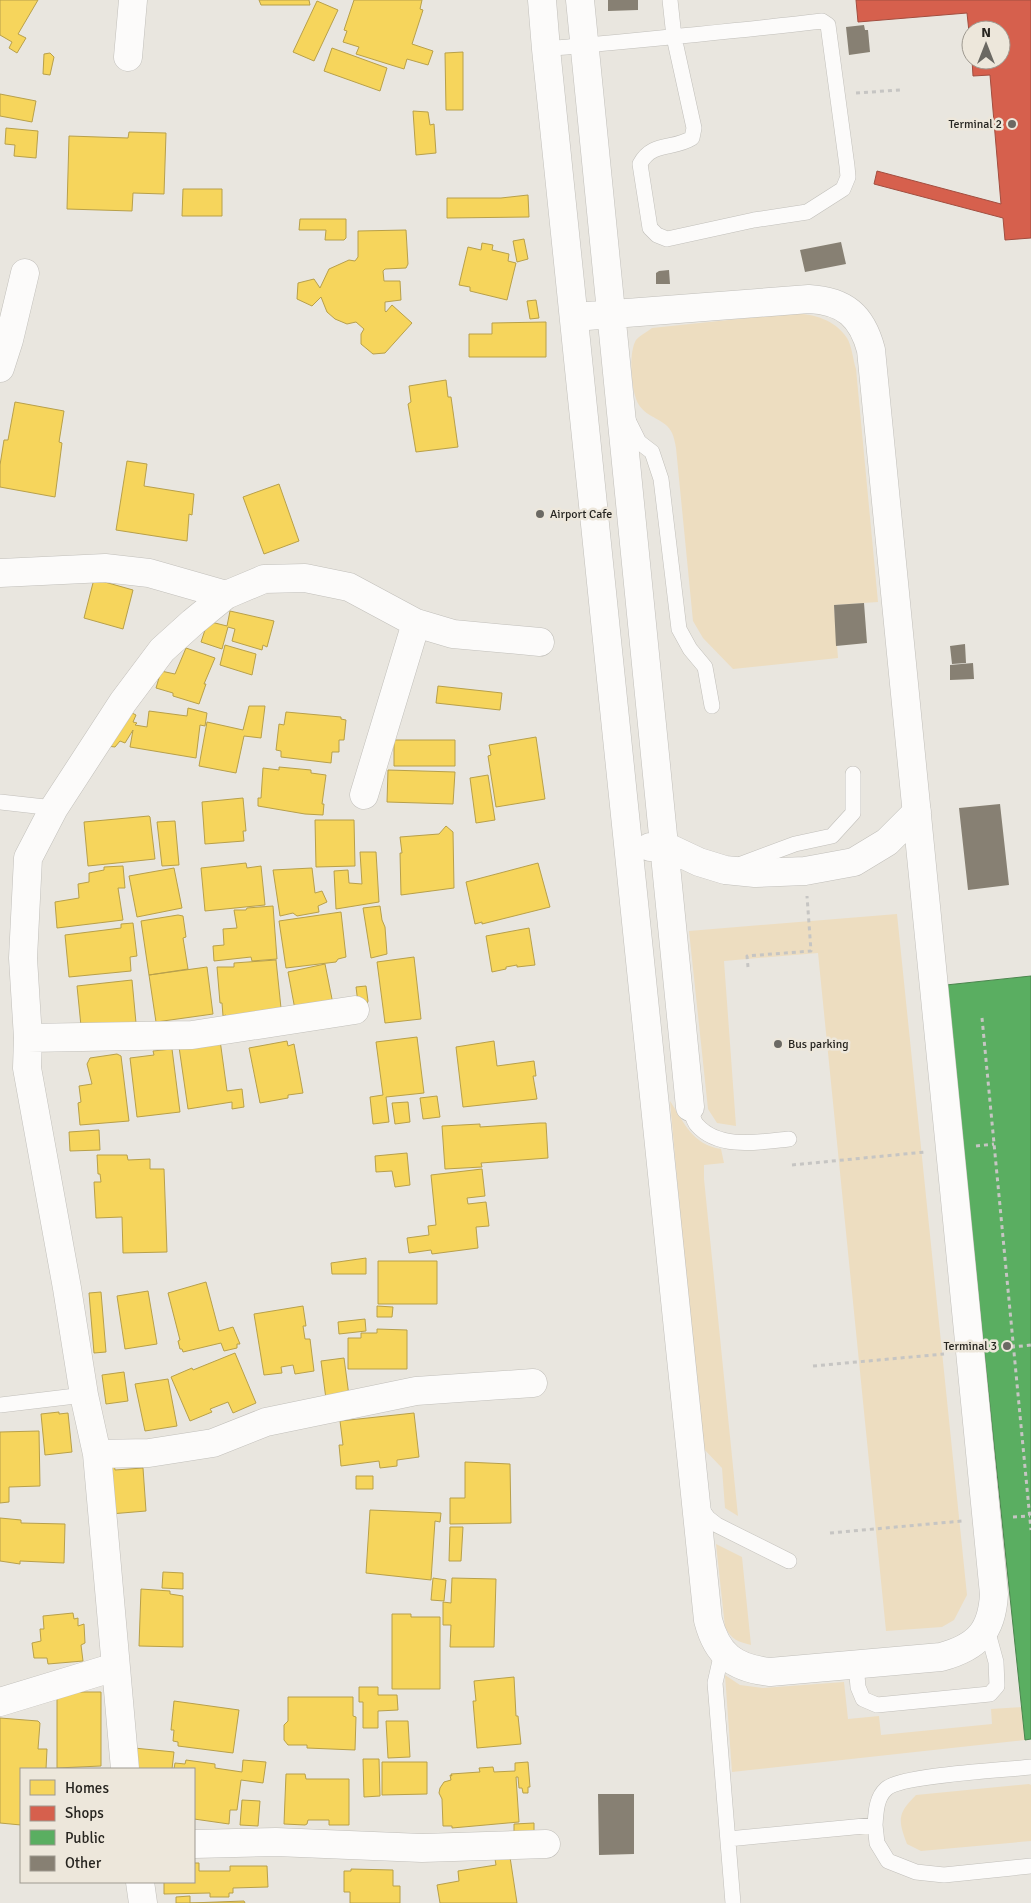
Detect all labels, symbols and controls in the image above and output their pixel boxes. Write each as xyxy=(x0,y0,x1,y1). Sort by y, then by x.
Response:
north arrow xyxy=(961,20,1011,70)
text: N xyxy=(981,24,991,41)
place label: Terminal 2 xyxy=(949,117,1002,132)
marker: Terminal 2 xyxy=(1006,118,1018,130)
place label: Airport Cafe xyxy=(550,507,612,522)
marker: Airport Cafe xyxy=(534,508,546,520)
place label: Bus parking xyxy=(788,1037,849,1052)
marker: Bus parking xyxy=(772,1038,784,1050)
place label: Terminal 3 xyxy=(944,1339,997,1354)
marker: Terminal 3 xyxy=(1001,1340,1013,1352)
legend xyxy=(20,1768,195,1883)
text: Homes xyxy=(65,1779,109,1797)
text: Shops xyxy=(65,1804,104,1822)
text: Public xyxy=(65,1829,105,1847)
text: Other xyxy=(65,1854,102,1872)

